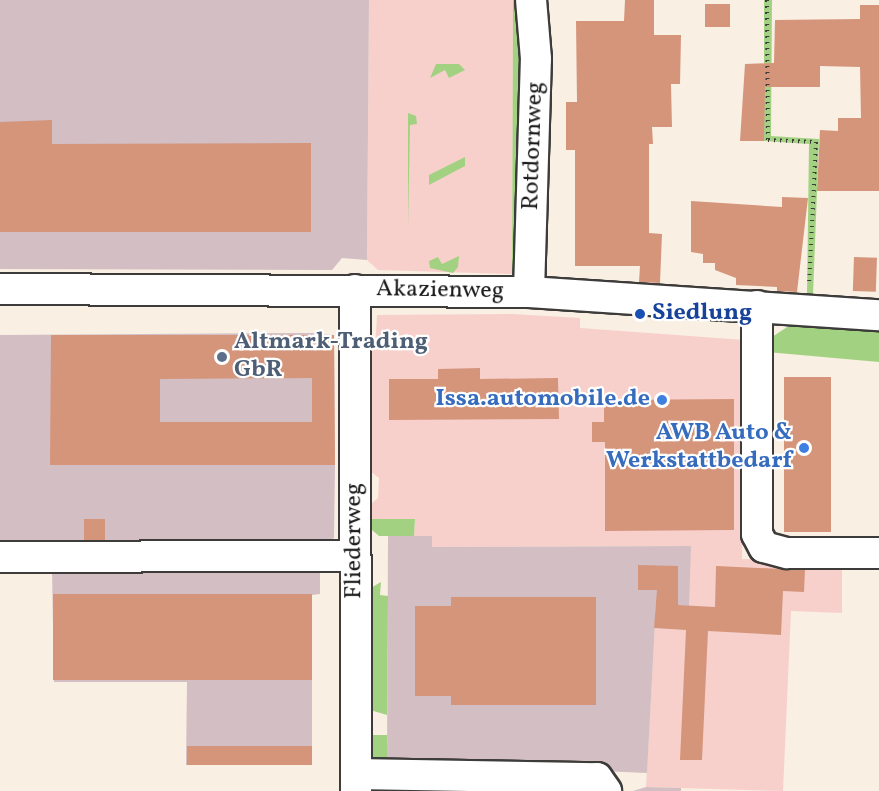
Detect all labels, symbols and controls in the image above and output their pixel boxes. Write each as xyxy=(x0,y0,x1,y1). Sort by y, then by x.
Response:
street label: Rotdornweg xyxy=(517,81,551,211)
street label: Akazienweg xyxy=(376,275,504,307)
place label: Siedlung xyxy=(652,300,752,328)
marker: Siedlung xyxy=(633,307,647,321)
place label: Altmark-Trading GbR xyxy=(234,329,428,385)
marker: Altmark-Trading GbR xyxy=(215,350,229,364)
place label: Issa.automobile.de xyxy=(436,386,650,414)
marker: Issa.automobile.de xyxy=(655,393,669,407)
place label: AWB Auto & Werkstattbedarf xyxy=(606,420,792,476)
marker: AWB Auto & Werkstattbedarf xyxy=(797,441,811,455)
street label: Fliederweg xyxy=(341,483,369,599)

